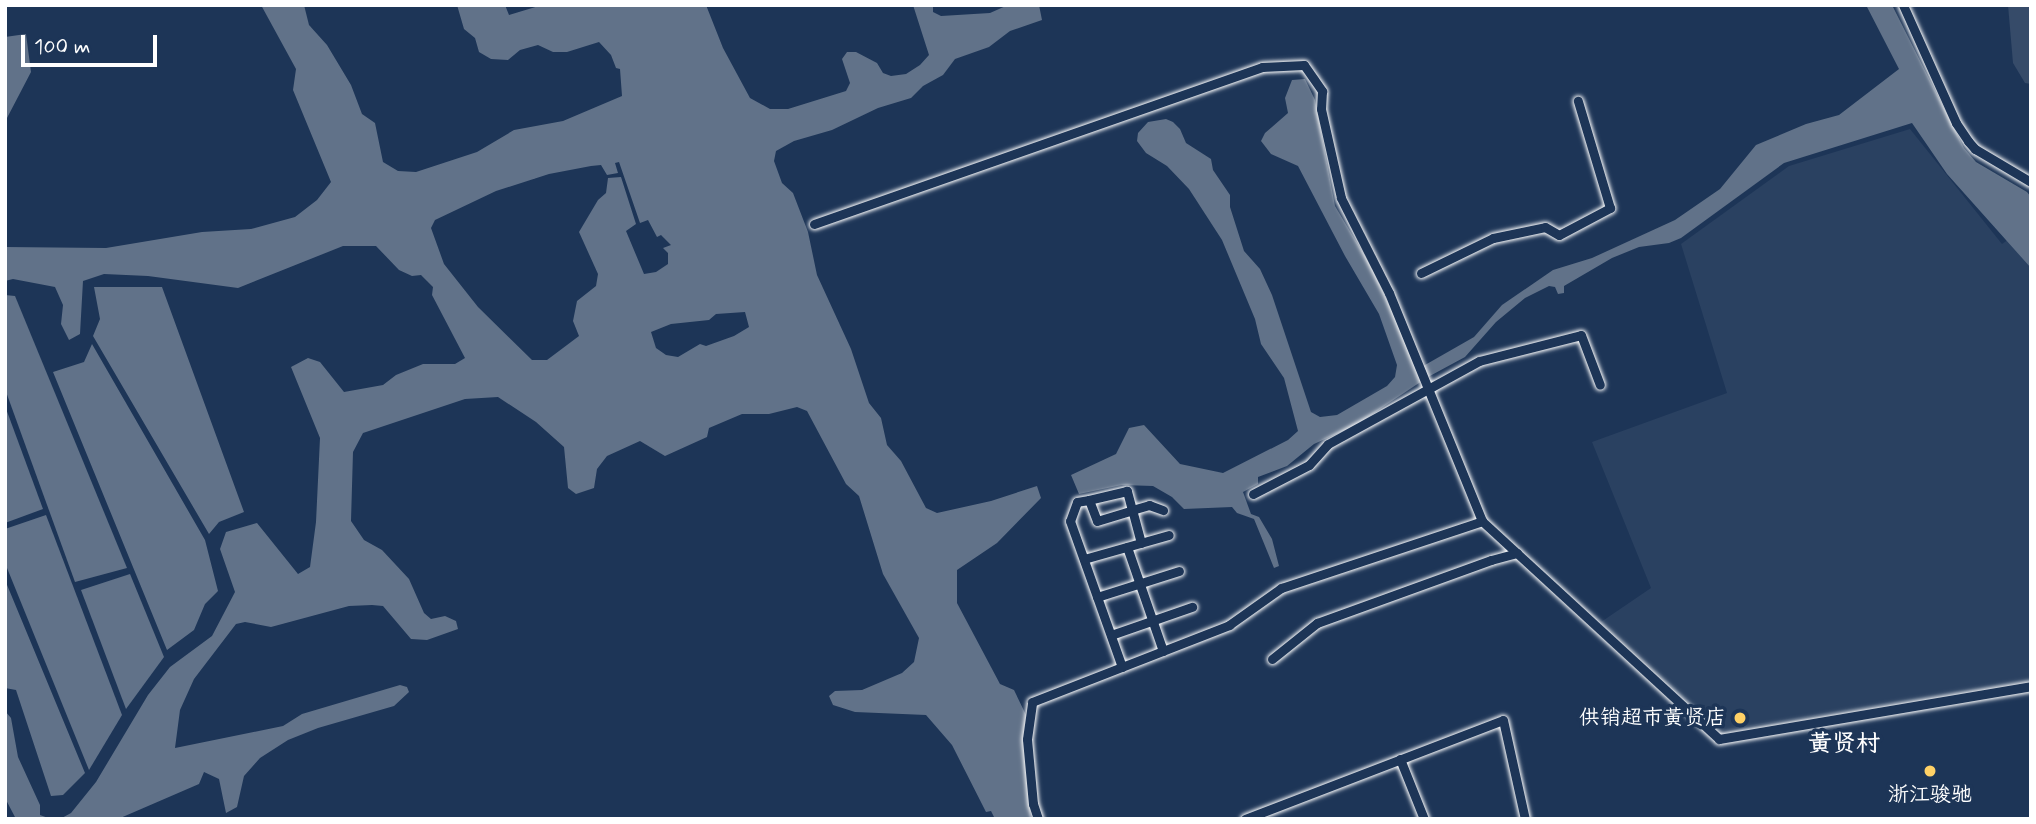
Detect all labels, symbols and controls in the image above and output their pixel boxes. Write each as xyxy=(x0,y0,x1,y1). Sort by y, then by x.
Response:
scale bar xyxy=(24,21,161,65)
text: 100 m xyxy=(34,33,90,61)
place label: 供销超市黄贤店 xyxy=(1579,705,1726,731)
marker: 供销超市黄贤店 xyxy=(1732,710,1748,726)
district label: 黄贤村 xyxy=(1808,731,1880,759)
marker: 浙江骏驰 xyxy=(1922,763,1938,779)
place label: 浙江骏驰 xyxy=(1888,782,1972,808)

